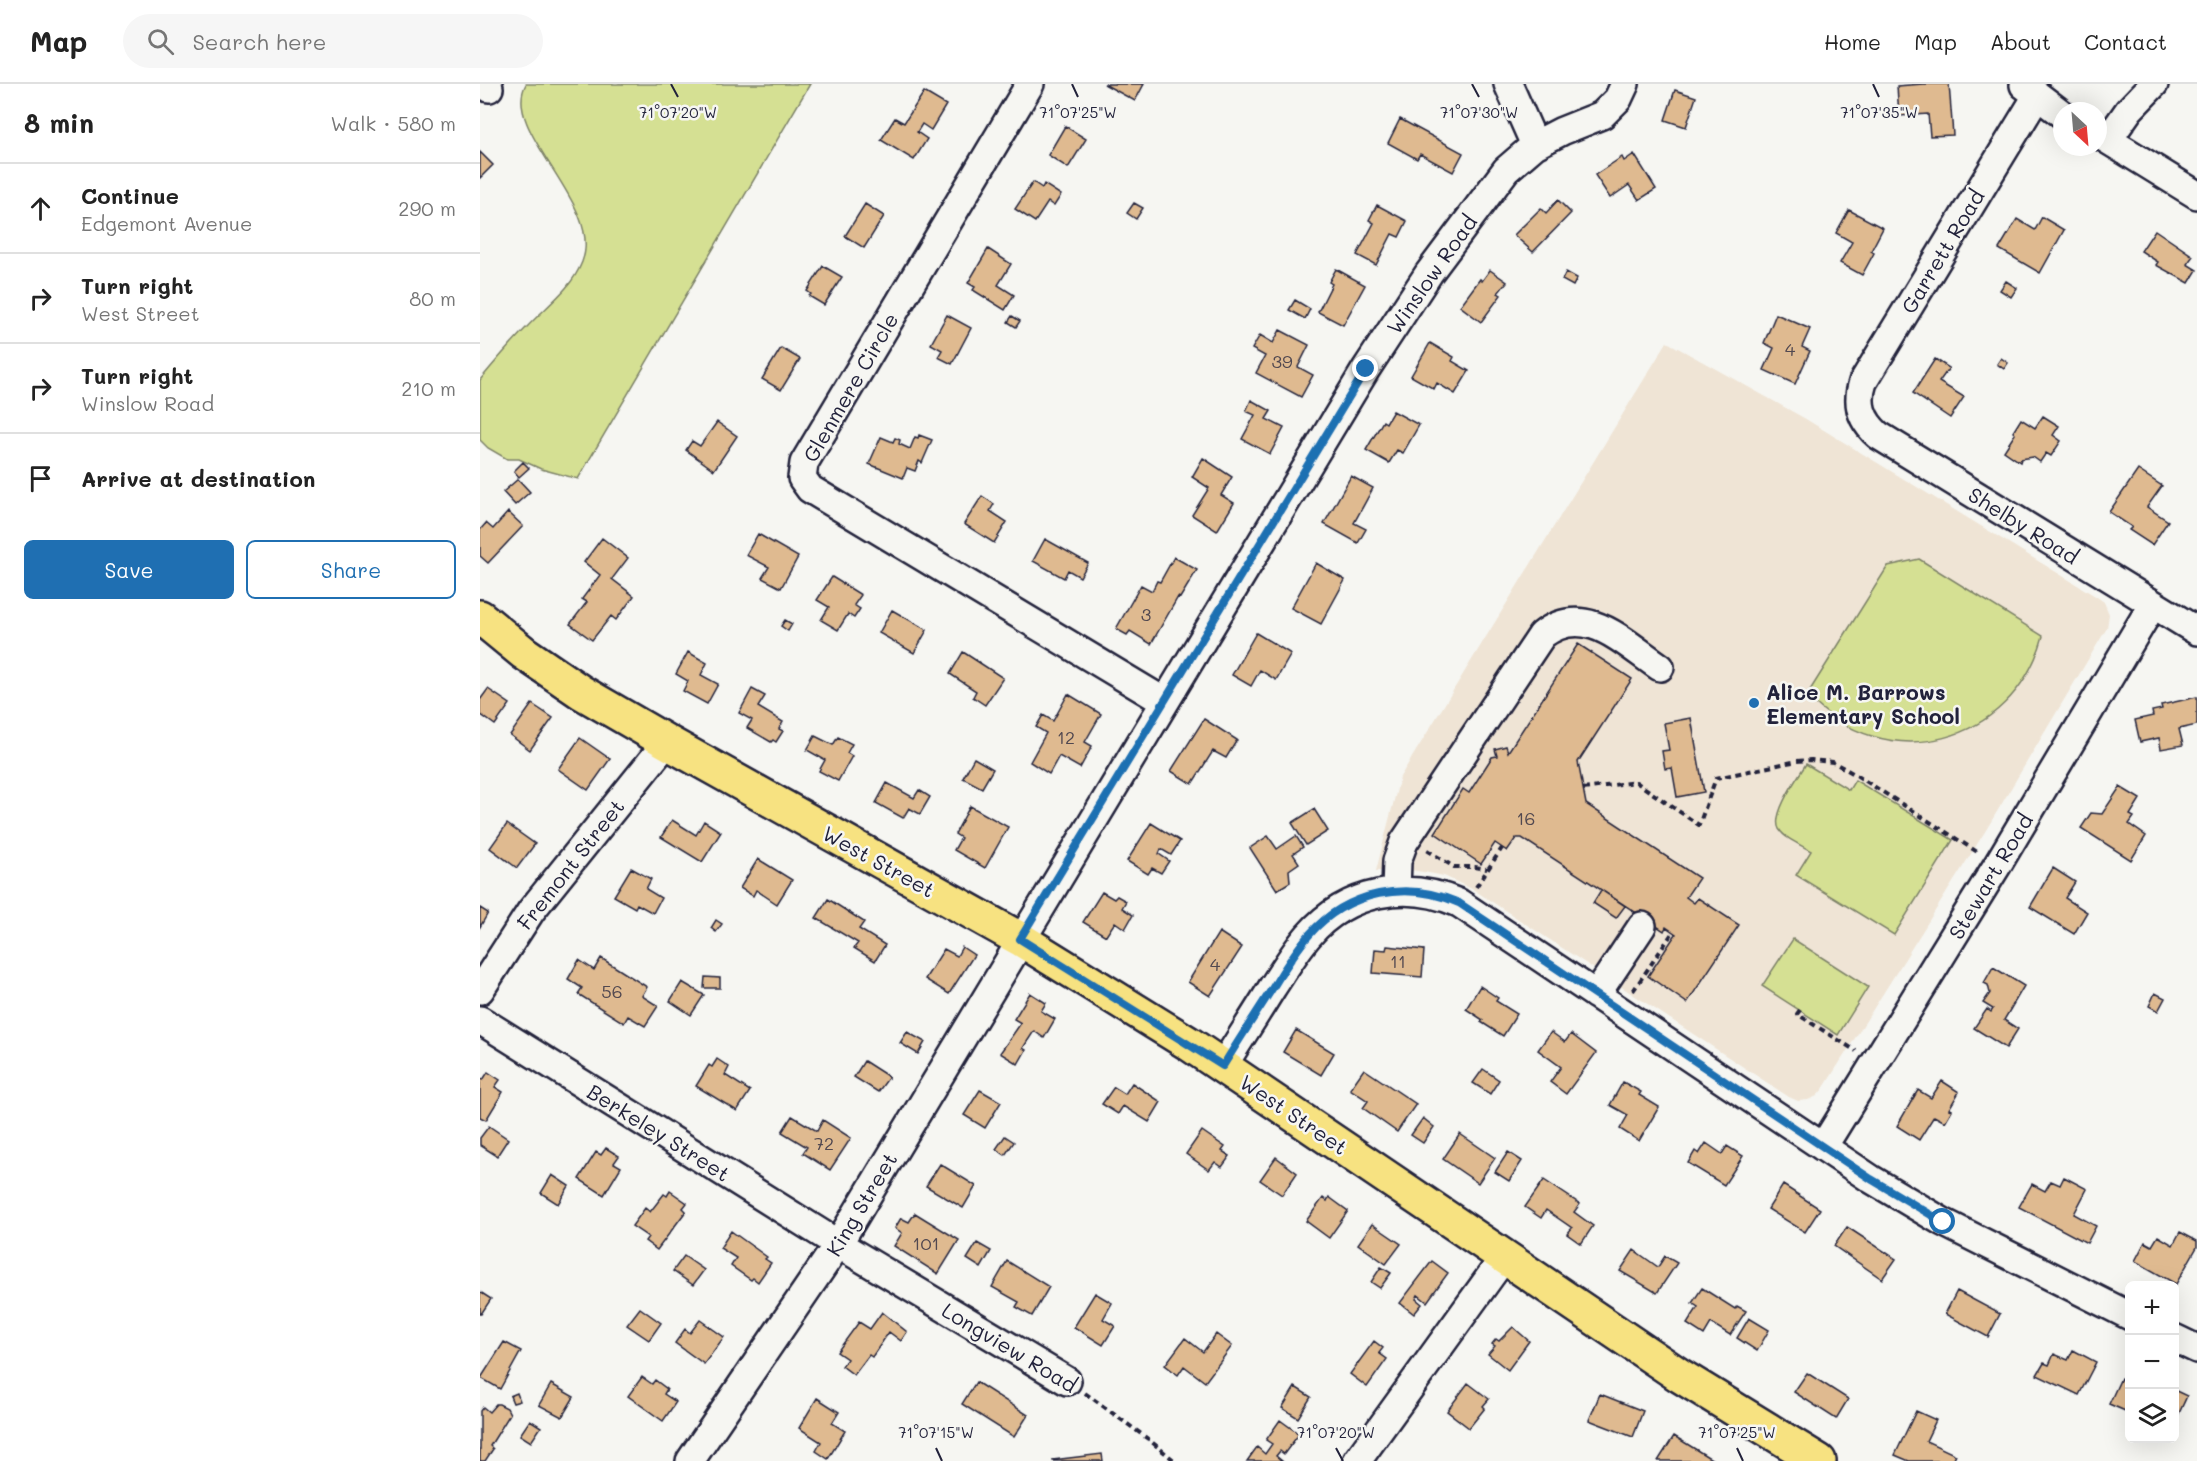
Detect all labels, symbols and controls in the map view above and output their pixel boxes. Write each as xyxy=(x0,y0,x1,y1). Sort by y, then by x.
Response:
search box xyxy=(123,14,543,68)
text: Map xyxy=(30,23,87,59)
icon: search xyxy=(144,25,177,58)
text: Search here xyxy=(192,27,326,56)
text: Home xyxy=(1824,28,1881,55)
text: Map xyxy=(1914,28,1957,55)
text: About xyxy=(1990,28,2051,55)
text: Contact xyxy=(2084,28,2167,55)
text: 71°07'20"W xyxy=(639,102,717,122)
text: 71°07'25"W xyxy=(1039,102,1117,122)
text: 71°07'30"W xyxy=(1440,102,1518,122)
text: 71°07'35"W xyxy=(1840,102,1918,122)
north arrow xyxy=(2053,102,2107,156)
text: 8 min xyxy=(24,106,94,140)
text: Walk · 580 m xyxy=(330,110,456,136)
text: Continue xyxy=(81,181,179,210)
street label: Garrett Road xyxy=(1894,184,1990,318)
icon: ahead xyxy=(24,192,57,225)
text: 290 m xyxy=(398,195,456,221)
street label: Winslow Road xyxy=(1380,209,1482,339)
text: Edgemont Avenue xyxy=(81,210,252,236)
text: Turn right xyxy=(81,271,193,300)
icon: right xyxy=(24,282,57,315)
text: 80 m xyxy=(409,285,456,311)
text: West Street xyxy=(81,300,200,326)
street label: Glenmere Circle xyxy=(796,307,904,467)
house number: 4 xyxy=(1785,337,1796,361)
house number: 39 xyxy=(1271,349,1293,373)
route end xyxy=(1352,355,1378,381)
text: Turn right xyxy=(81,361,193,390)
icon: right xyxy=(24,372,57,405)
text: 210 m xyxy=(401,375,456,401)
text: Winslow Road xyxy=(81,390,214,416)
icon: arrive xyxy=(24,462,57,495)
text: Arrive at destination xyxy=(81,464,316,493)
street label: Shelby Road xyxy=(1964,480,2084,570)
button: Save xyxy=(24,540,234,599)
button: Share xyxy=(246,540,456,599)
house number: 3 xyxy=(1141,602,1151,626)
place label: Alice M. Barrows Elementary School xyxy=(1766,678,1960,730)
marker: Alice M. Barrows Elementary School xyxy=(1747,696,1761,710)
house number: 12 xyxy=(1057,725,1075,749)
street label: Fremont Street xyxy=(510,793,630,935)
house number: 16 xyxy=(1517,806,1535,830)
street label: Stewart Road xyxy=(1942,808,2038,944)
street label: West Street xyxy=(818,819,940,903)
house number: 11 xyxy=(1390,949,1406,973)
house number: 4 xyxy=(1210,952,1221,976)
house number: 56 xyxy=(601,979,623,1003)
street label: West Street xyxy=(1235,1068,1353,1160)
street label: Berkeley Street xyxy=(583,1077,735,1187)
house number: 72 xyxy=(814,1131,834,1155)
street label: King Street xyxy=(819,1147,903,1261)
route start xyxy=(1929,1208,1955,1234)
house number: 101 xyxy=(912,1231,940,1255)
map controls xyxy=(2125,1281,2179,1443)
button: + xyxy=(2125,1281,2179,1335)
street label: Longview Road xyxy=(937,1296,1083,1398)
button: − xyxy=(2125,1335,2179,1389)
button: layers xyxy=(2125,1389,2179,1443)
text: 71°07'15"W xyxy=(898,1422,974,1442)
text: 71°07'20"W xyxy=(1297,1422,1375,1442)
text: 71°07'25"W xyxy=(1698,1422,1776,1442)

